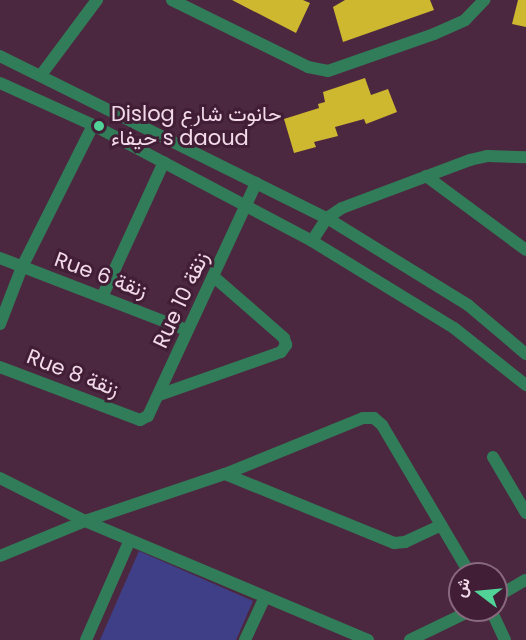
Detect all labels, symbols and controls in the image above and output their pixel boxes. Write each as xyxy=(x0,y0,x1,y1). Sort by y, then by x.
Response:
place label: Dislog حانوت شارع حيفاء s daoud xyxy=(111,101,281,151)
marker: Dislog حانوت شارع حيفاء s daoud xyxy=(92,119,106,133)
street label: Rue 6 زنقة xyxy=(51,247,151,303)
street label: Rue 10 زنقة xyxy=(148,248,214,352)
street label: Rue 8 زنقة xyxy=(23,344,123,402)
north arrow xyxy=(448,562,508,622)
text: ش xyxy=(448,575,476,600)

